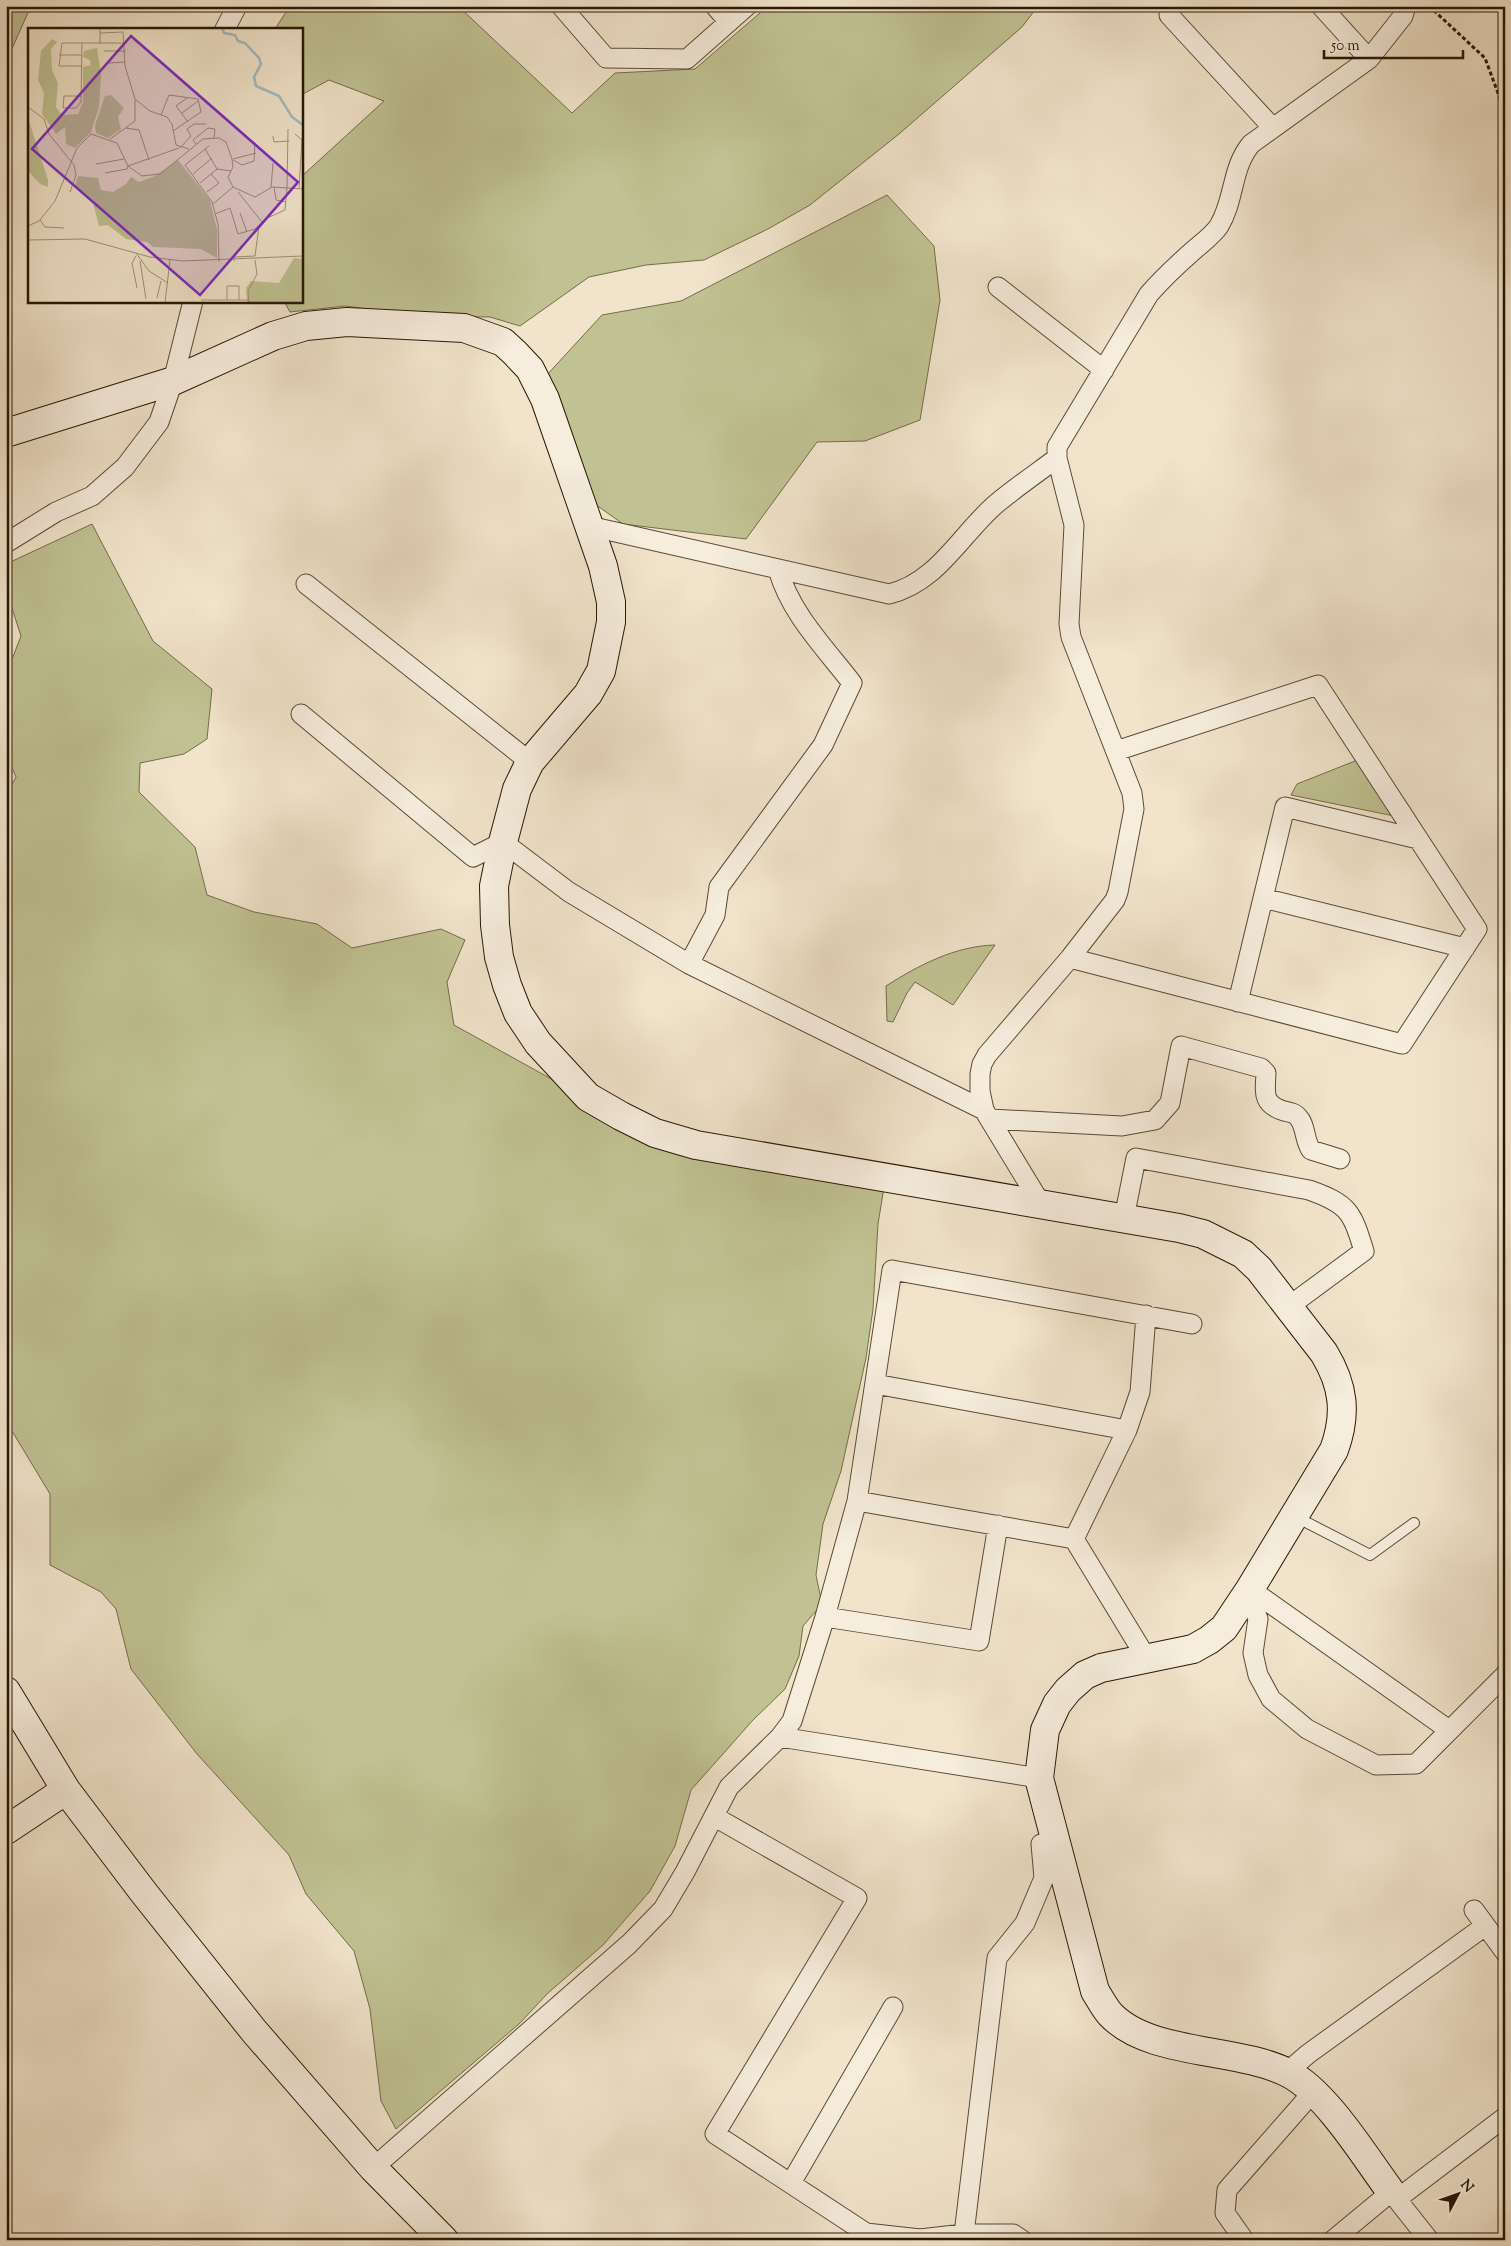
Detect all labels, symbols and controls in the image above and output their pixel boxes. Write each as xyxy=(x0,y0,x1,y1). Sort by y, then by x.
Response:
inset map xyxy=(28,28,302,302)
scale bar xyxy=(1324,28,1462,60)
text: 50 m xyxy=(1330,36,1360,57)
north arrow xyxy=(1434,2168,1484,2218)
text: N xyxy=(1455,2176,1478,2198)

